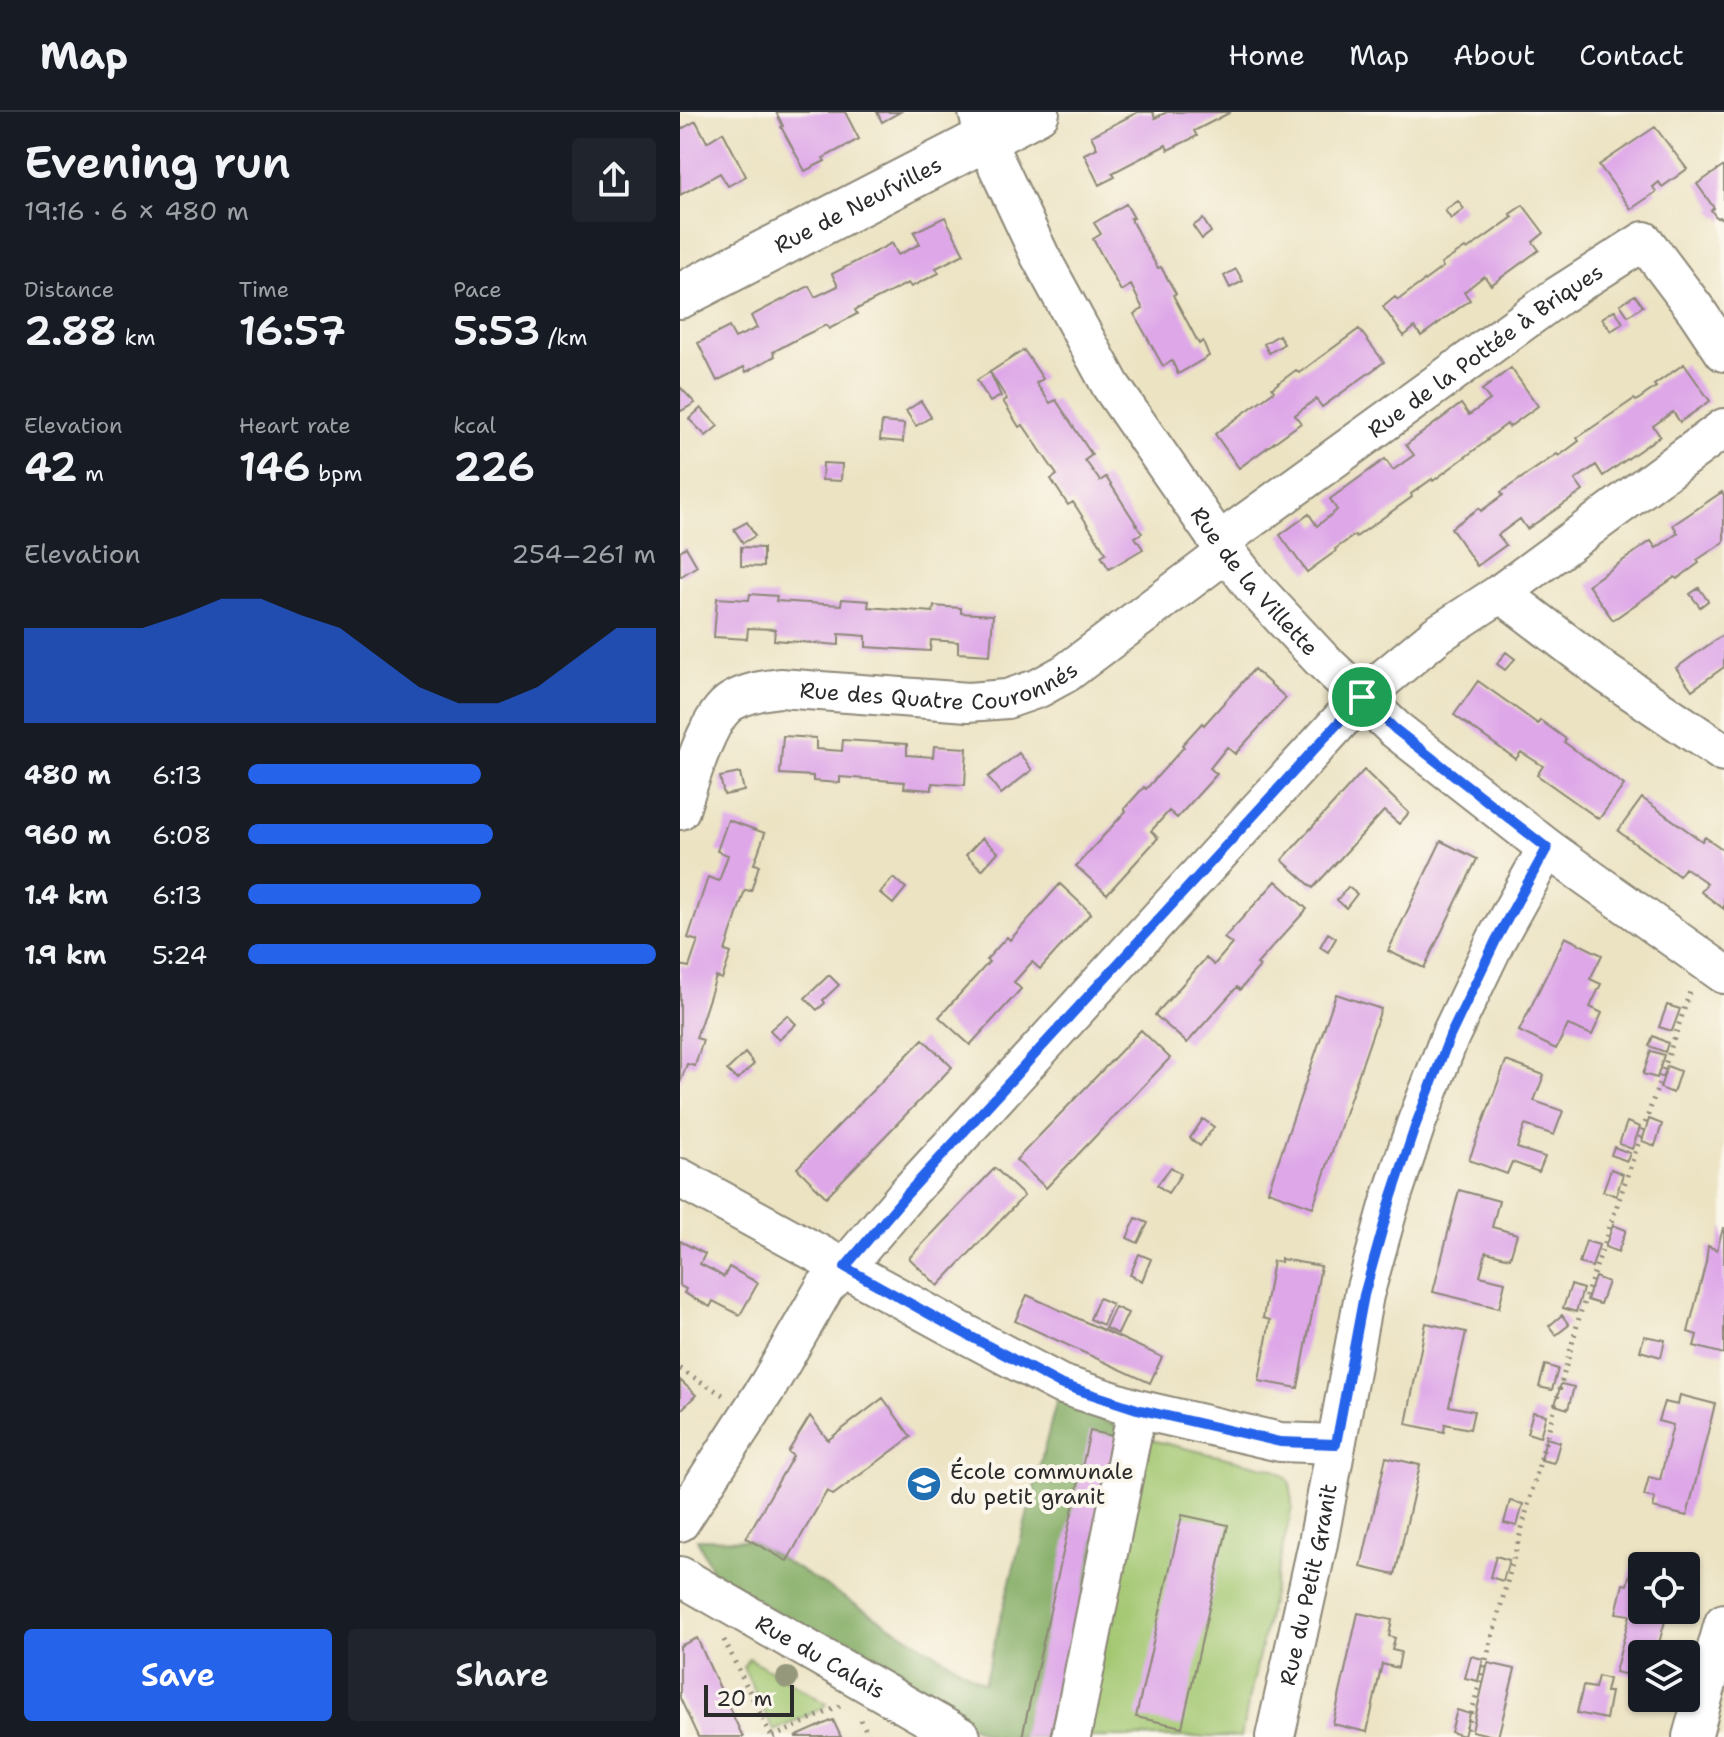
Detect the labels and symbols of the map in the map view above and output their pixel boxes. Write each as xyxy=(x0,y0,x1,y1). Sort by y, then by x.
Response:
street label: Rue de Neufvilles xyxy=(769,149,946,260)
street label: Rue de la Pottée à Briques xyxy=(1362,257,1608,444)
street label: Rue de la Villette xyxy=(1184,501,1325,662)
street label: Rue des Quatre Couronnés xyxy=(799,655,1083,717)
pin xyxy=(1328,663,1396,731)
place label: École communale du petit granit xyxy=(950,1457,1134,1511)
school or university icon: École communale du petit granit xyxy=(905,1465,943,1503)
street label: Rue du Petit Granit xyxy=(1272,1481,1343,1688)
street label: Rue du Calais xyxy=(751,1608,891,1705)
scale bar xyxy=(704,1681,794,1717)

